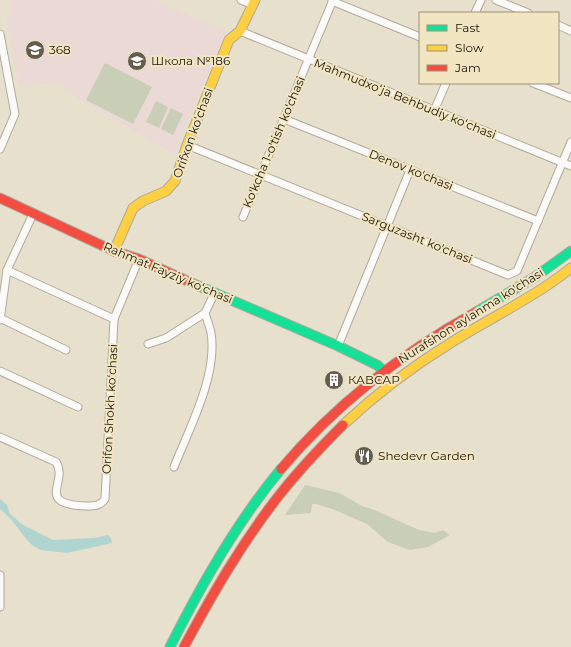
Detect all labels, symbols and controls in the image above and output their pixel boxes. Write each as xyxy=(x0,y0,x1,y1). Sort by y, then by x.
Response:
legend xyxy=(419,12,559,84)
text: Fast xyxy=(455,20,480,35)
school or university icon: 368 xyxy=(24,39,46,61)
text: Slow xyxy=(455,40,484,55)
place label: 368 xyxy=(49,42,71,57)
school or university icon: Школа №186 xyxy=(126,50,148,72)
place label: Школа №186 xyxy=(151,53,230,68)
street label: Mahmudxoʻja Behbudiy koʻchasi xyxy=(312,55,498,142)
text: Jam xyxy=(454,60,481,75)
street label: Ko'kcha 1-o'tish ko'chasi xyxy=(239,74,308,210)
street label: Orifxon koʻchasi xyxy=(169,86,216,180)
street label: Denov ko'chasi xyxy=(367,146,456,193)
street label: Sarguzasht ko'chasi xyxy=(360,208,475,267)
street label: Rahmat Fayziy koʻchasi xyxy=(101,238,235,307)
street label: Nurafshon aylanma ko'chasi xyxy=(395,265,546,367)
street label: Orifon Shokh koʻchasi xyxy=(99,344,120,474)
building icon: КАВСАР xyxy=(323,369,345,391)
place label: КАВСАР xyxy=(348,372,400,387)
restaurant icon: Shedevr Garden xyxy=(353,445,375,467)
place label: Shedevr Garden xyxy=(378,448,475,463)

